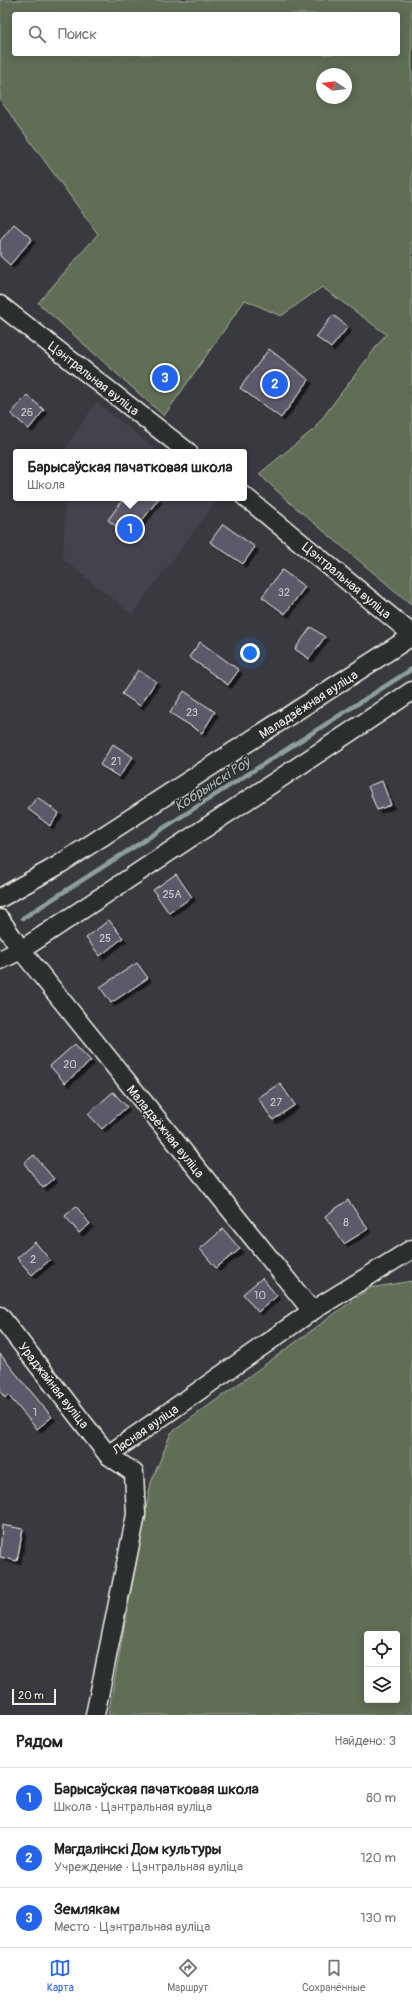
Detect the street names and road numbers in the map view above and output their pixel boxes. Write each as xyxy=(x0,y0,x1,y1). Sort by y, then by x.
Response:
street label: Цэнтральная вуліца xyxy=(45,338,142,419)
street label: Цэнтральная вуліца xyxy=(299,539,394,623)
street label: Маладзёжная вуліца xyxy=(256,667,361,743)
street label: Маладзёжная вуліца xyxy=(123,1082,207,1181)
street label: Ураджайная вуліца xyxy=(15,1339,92,1432)
street label: Лясная вуліца xyxy=(109,1401,182,1459)

